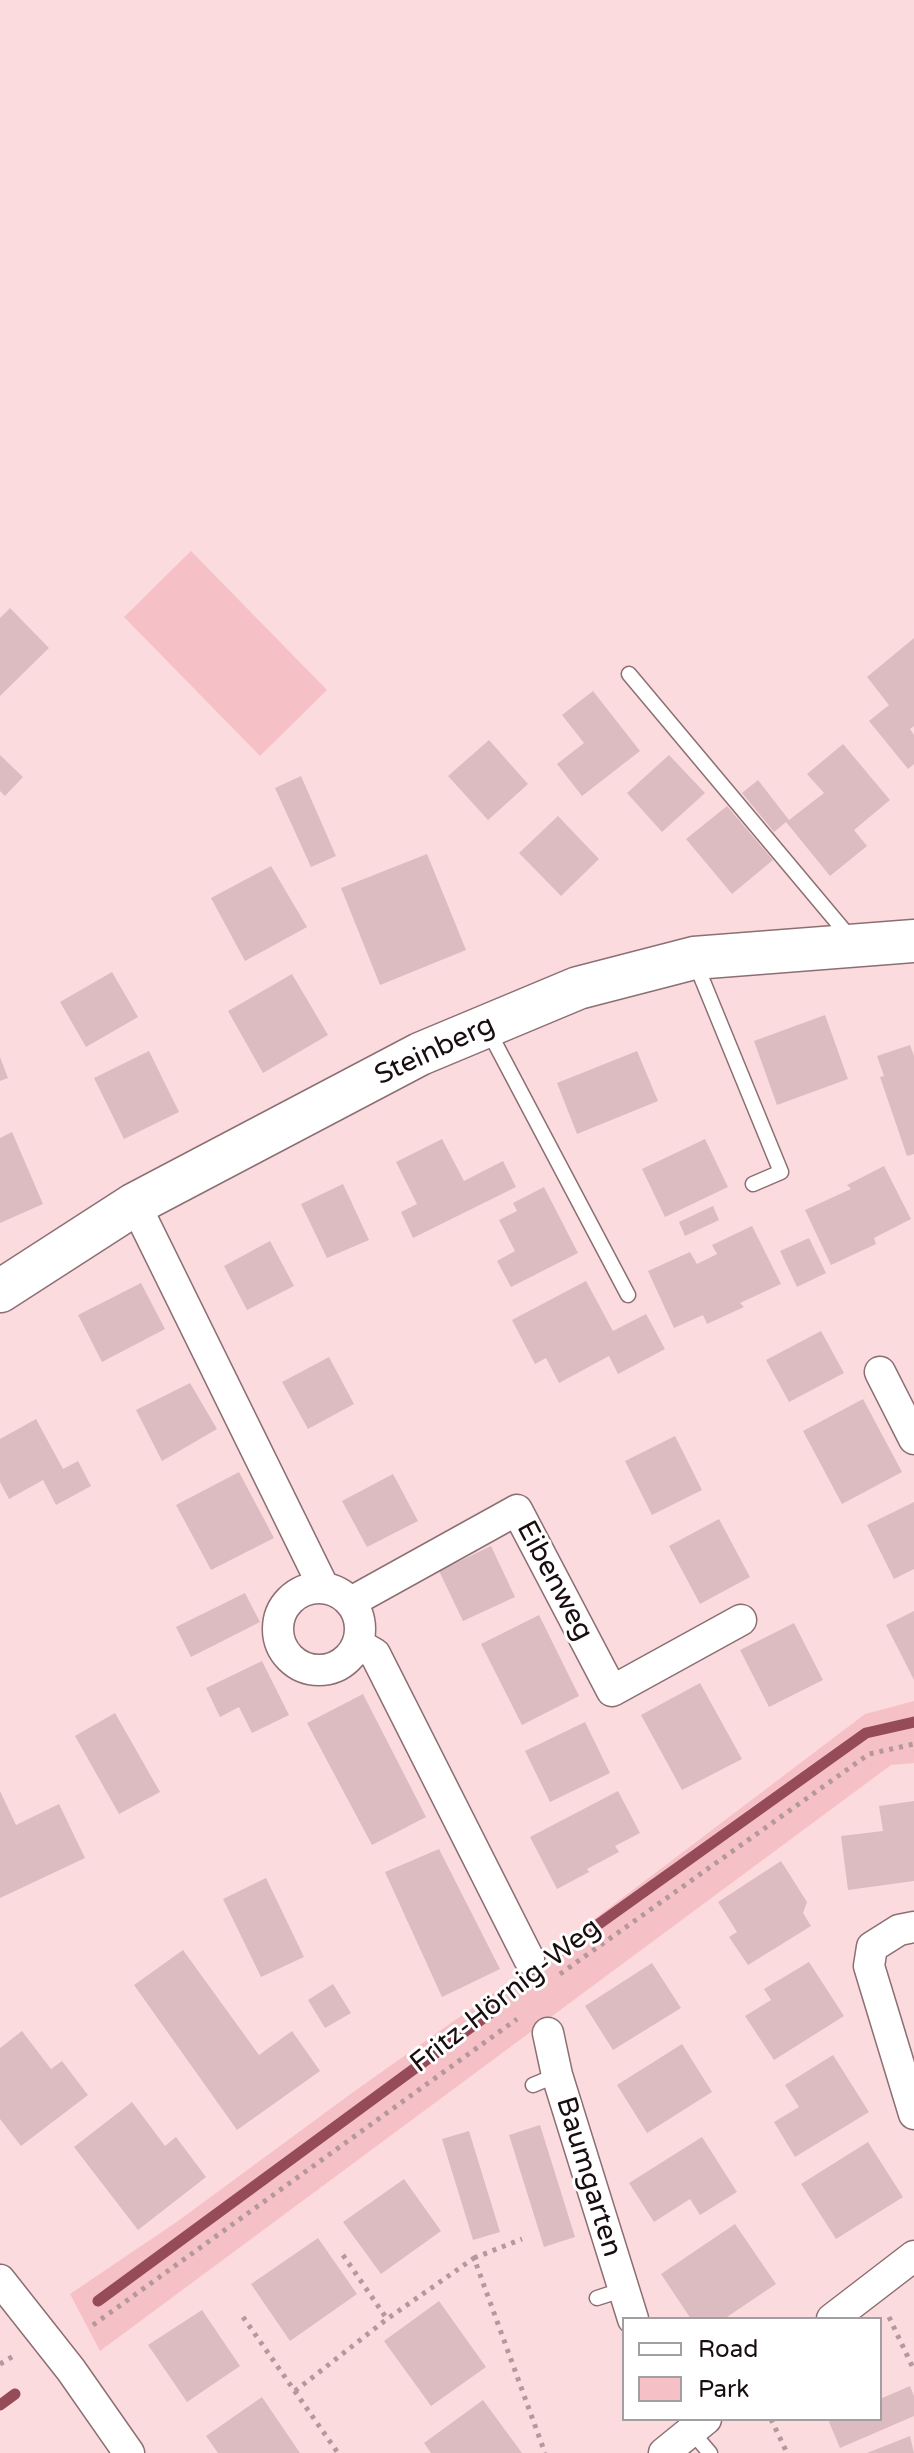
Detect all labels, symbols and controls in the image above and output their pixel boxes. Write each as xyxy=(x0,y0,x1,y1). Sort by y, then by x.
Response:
street label: Steinberg xyxy=(370,1009,500,1093)
street label: Eibenweg xyxy=(508,1515,600,1647)
street label: Fritz-Hörnig-Weg xyxy=(404,1911,608,2081)
street label: Baumgarten xyxy=(548,2093,628,2261)
legend xyxy=(622,2317,882,2421)
text: Road xyxy=(698,2335,758,2364)
text: Park xyxy=(698,2375,749,2404)

